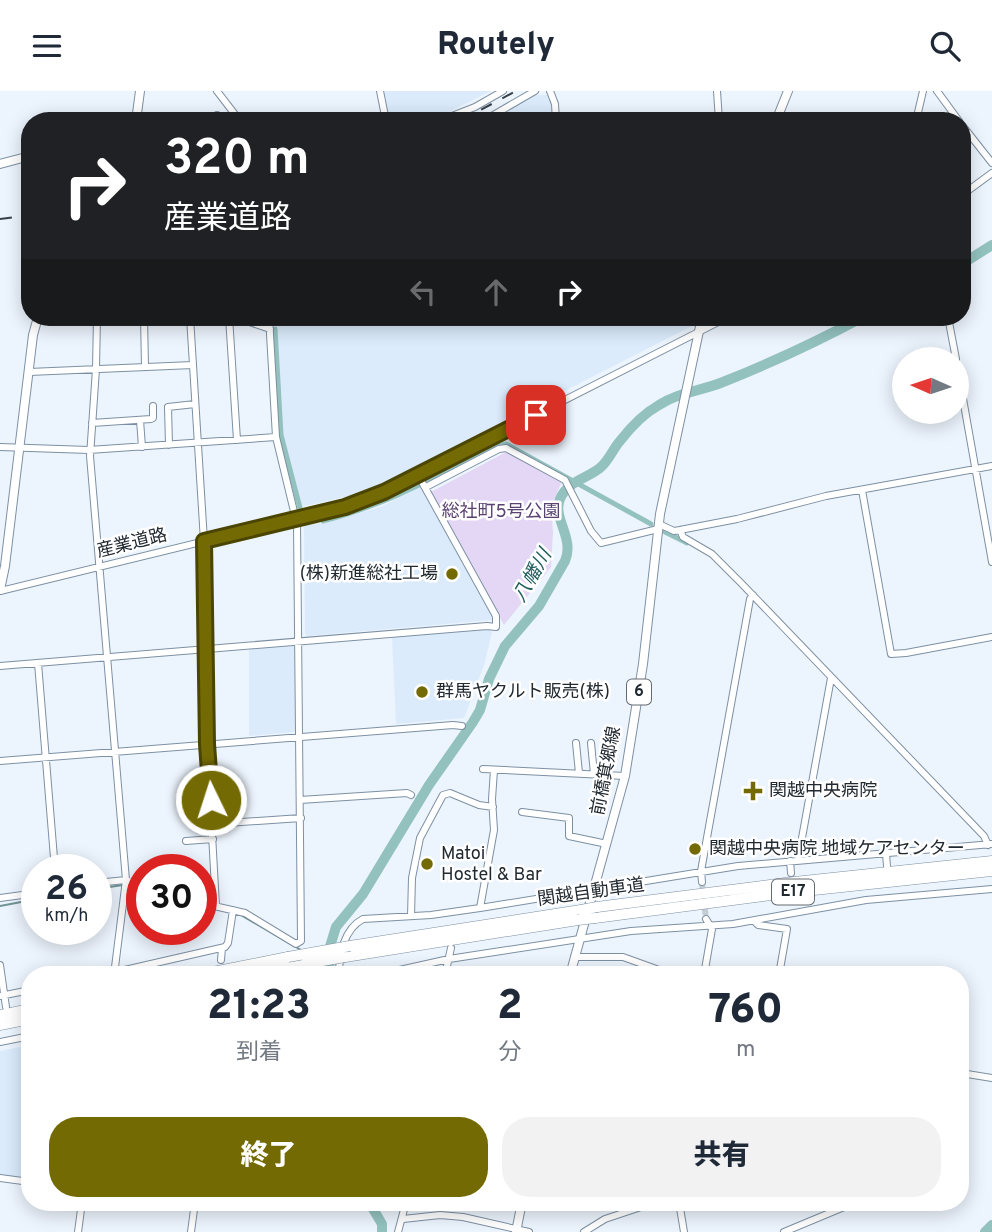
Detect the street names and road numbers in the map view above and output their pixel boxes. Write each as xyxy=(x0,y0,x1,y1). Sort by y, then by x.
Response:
street label: 産業道路 xyxy=(94,524,170,564)
road number: 6 xyxy=(627,679,651,705)
street label: 前橋箕郷線 xyxy=(587,725,627,817)
street label: 関越自動車道 xyxy=(536,874,646,912)
road number: E17 xyxy=(772,879,814,905)

